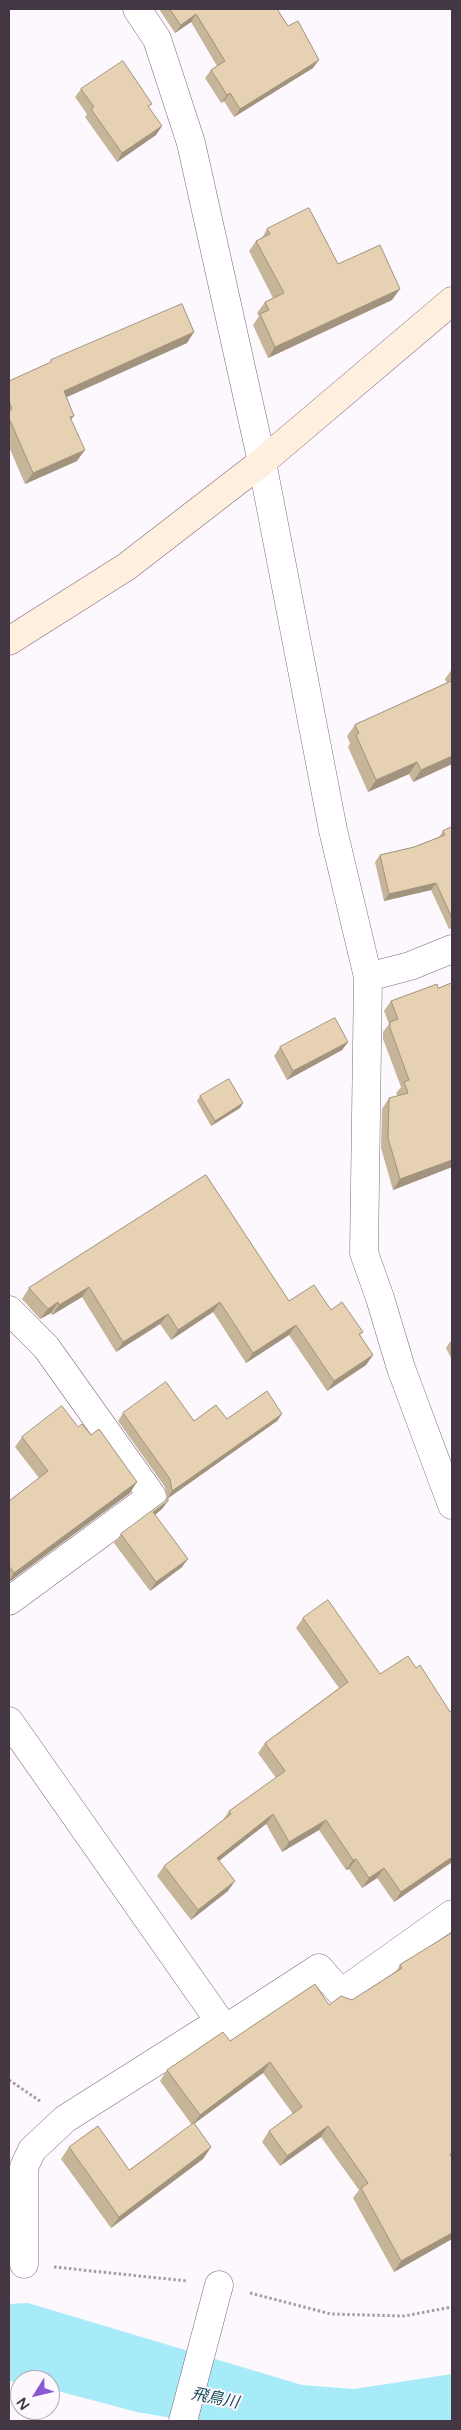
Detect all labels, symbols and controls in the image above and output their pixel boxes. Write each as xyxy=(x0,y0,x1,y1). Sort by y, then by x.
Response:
north arrow xyxy=(10,2370,60,2420)
water label: 飛鳥川 xyxy=(190,2385,240,2413)
text: N xyxy=(13,2394,33,2413)

